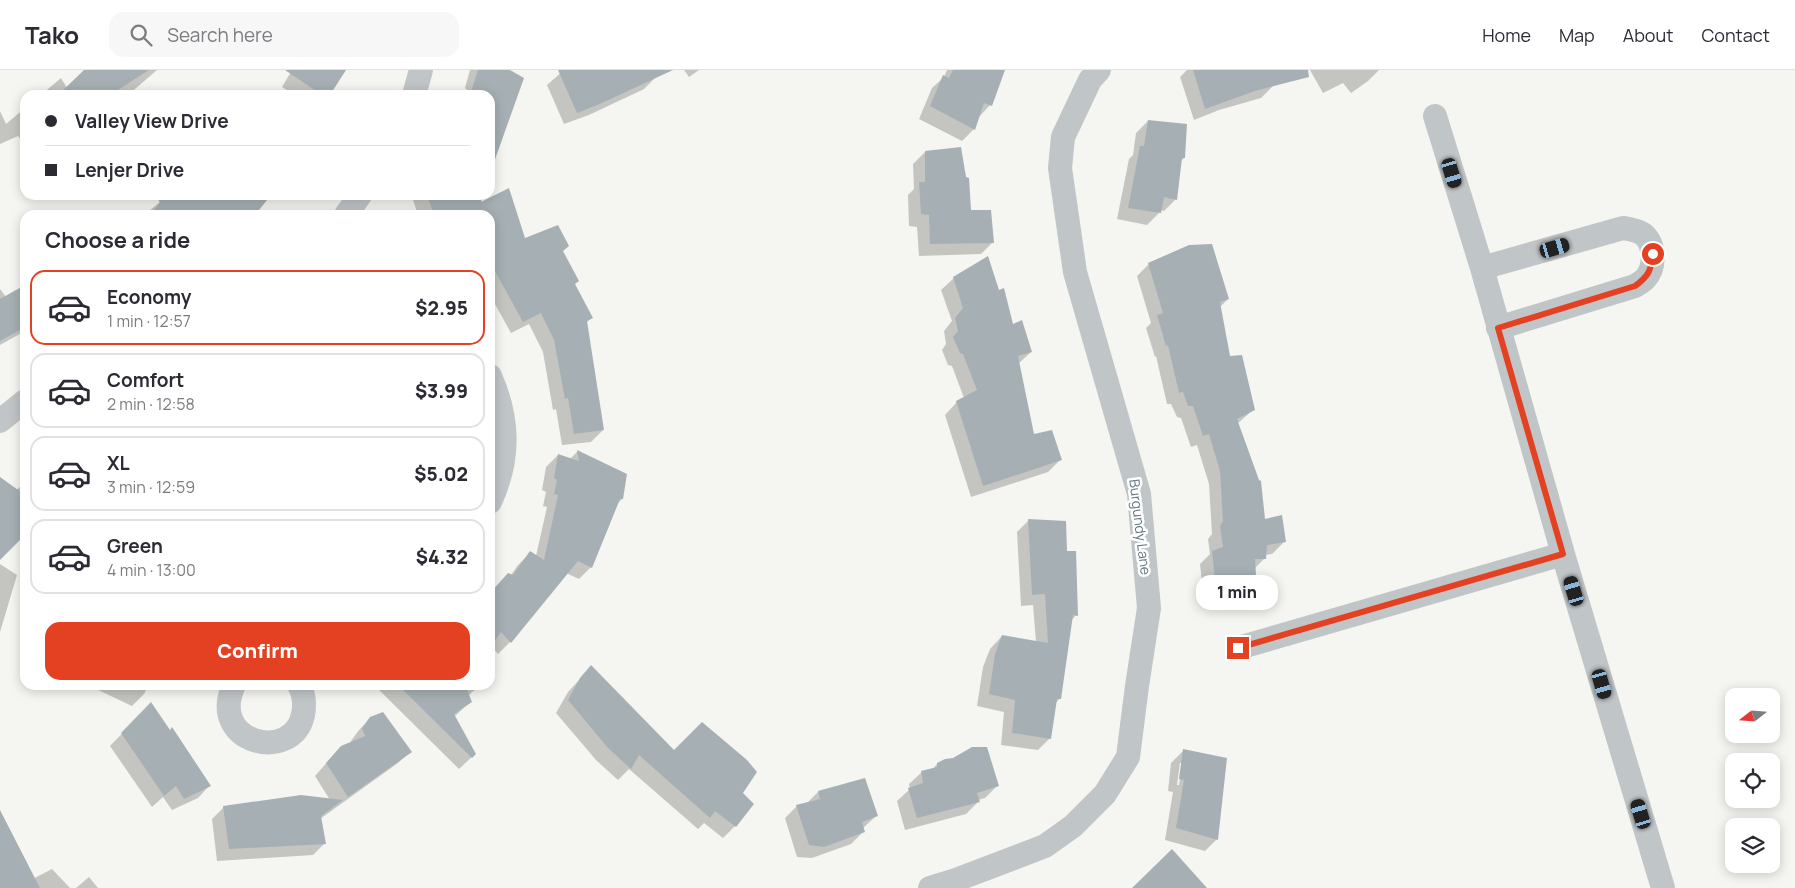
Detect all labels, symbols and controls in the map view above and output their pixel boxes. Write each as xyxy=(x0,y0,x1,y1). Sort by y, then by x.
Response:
search box xyxy=(109,12,459,57)
text: Tako xyxy=(25,18,79,51)
icon: search xyxy=(127,21,155,49)
text: Search here xyxy=(167,22,273,48)
text: Home xyxy=(1482,23,1531,47)
text: Map xyxy=(1559,23,1595,47)
text: About xyxy=(1623,23,1673,47)
text: Contact xyxy=(1701,23,1770,47)
text: Valley View Drive xyxy=(75,108,229,134)
car xyxy=(1440,156,1463,190)
text: Lenjer Drive xyxy=(75,157,184,183)
text: Choose a ride xyxy=(45,225,190,255)
car xyxy=(1538,237,1571,259)
route start xyxy=(1642,243,1664,265)
text: Economy xyxy=(107,284,191,310)
icon: car xyxy=(47,285,92,330)
text: $2.95 xyxy=(415,295,468,321)
text: 1 min · 12:57 xyxy=(107,310,191,332)
text: Comfort xyxy=(107,367,184,393)
icon: car xyxy=(47,368,92,413)
text: $3.99 xyxy=(415,378,468,404)
text: 2 min · 12:58 xyxy=(107,393,195,415)
text: XL xyxy=(107,450,130,476)
icon: car xyxy=(47,451,92,496)
text: $5.02 xyxy=(414,461,468,487)
text: 3 min · 12:59 xyxy=(107,476,195,498)
street label: Burgundy Lane xyxy=(1125,478,1156,576)
text: Green xyxy=(107,533,163,559)
icon: car xyxy=(47,534,92,579)
text: $4.32 xyxy=(416,544,468,570)
text: 4 min · 13:00 xyxy=(107,559,196,581)
car xyxy=(1562,574,1585,608)
callout: 1 min xyxy=(1197,576,1279,610)
text: 1 min xyxy=(1217,581,1257,603)
button: Confirm xyxy=(45,622,470,680)
route end xyxy=(1227,637,1249,659)
car xyxy=(1590,668,1613,700)
north arrow xyxy=(1725,688,1780,742)
map controls xyxy=(1725,688,1780,873)
button: locate xyxy=(1725,753,1780,808)
car xyxy=(1629,797,1652,831)
button: layers xyxy=(1725,818,1780,873)

